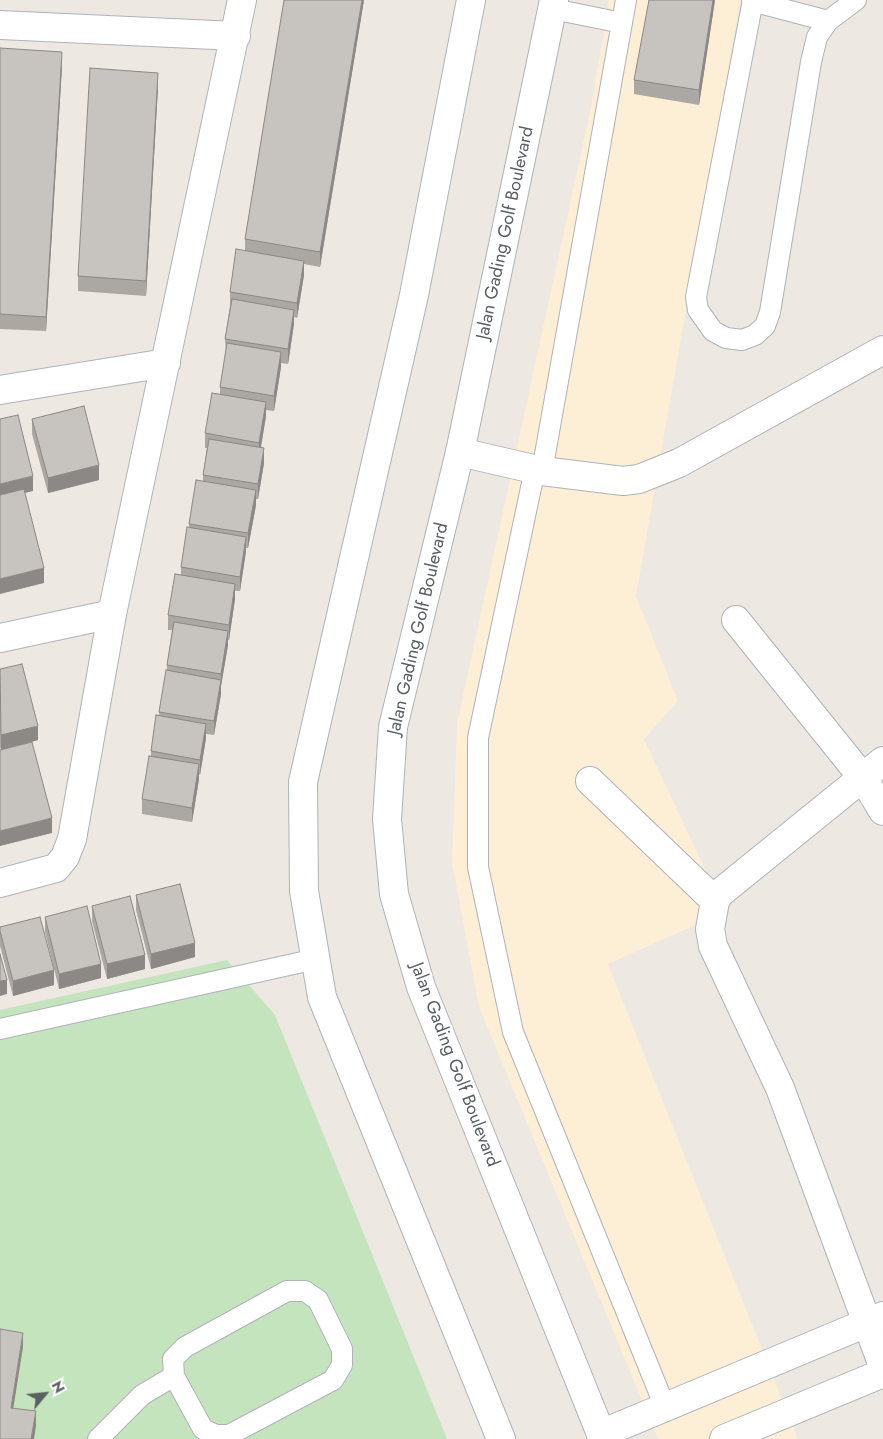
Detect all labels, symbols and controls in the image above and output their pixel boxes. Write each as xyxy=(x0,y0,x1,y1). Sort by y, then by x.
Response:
street label: Jalan Gading Golf Boulevard xyxy=(473,125,539,341)
street label: Jalan Gading Golf Boulevard xyxy=(384,521,454,737)
street label: Jalan Gading Golf Boulevard xyxy=(405,960,503,1170)
north arrow xyxy=(20,1369,70,1419)
text: N xyxy=(47,1377,70,1397)

